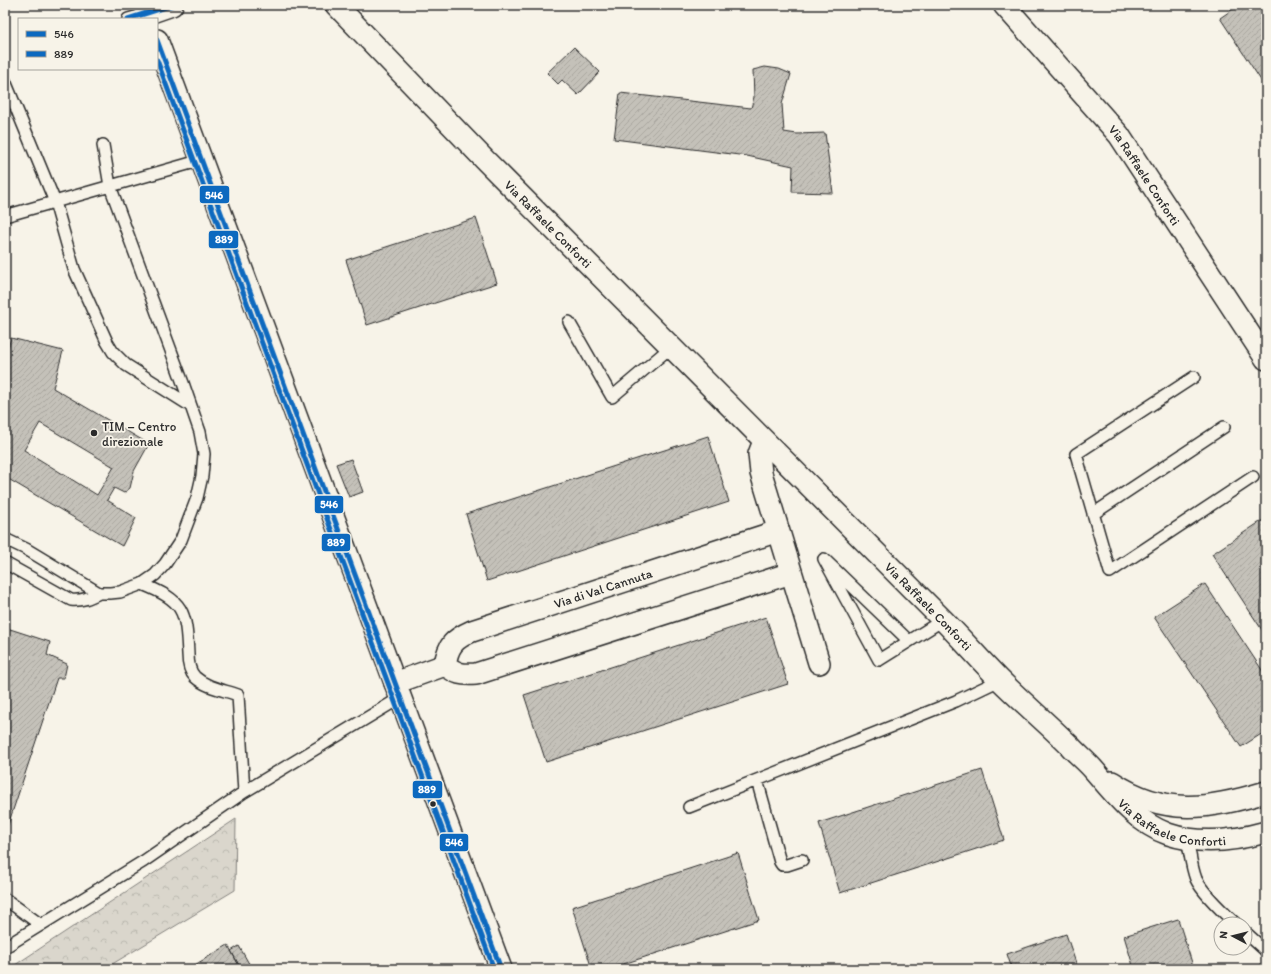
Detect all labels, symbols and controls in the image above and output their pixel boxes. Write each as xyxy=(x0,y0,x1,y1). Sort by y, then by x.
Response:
legend xyxy=(18,18,158,70)
text: 546 xyxy=(54,27,74,41)
text: 889 xyxy=(54,47,73,61)
street label: Via Raffaele Conforti xyxy=(1106,122,1183,228)
street label: Via Raffaele Conforti xyxy=(501,177,595,271)
line badge: 546 xyxy=(199,185,230,204)
text: 546 xyxy=(205,189,223,202)
line badge: 889 xyxy=(208,230,239,249)
text: 889 xyxy=(215,233,233,246)
place label: TIM – Centro direzionale xyxy=(102,419,177,449)
marker: TIM – Centro direzionale xyxy=(89,428,99,438)
line badge: 546 xyxy=(314,495,344,514)
text: 546 xyxy=(320,498,338,511)
line badge: 889 xyxy=(321,533,351,552)
text: 889 xyxy=(327,536,345,549)
street label: Via Raffaele Conforti xyxy=(882,559,975,653)
street label: Via di Val Cannuta xyxy=(552,565,654,611)
line badge: 889 xyxy=(412,780,443,799)
text: 889 xyxy=(418,783,436,796)
street label: Via Raffaele Conforti xyxy=(1115,796,1227,849)
unlabelled marker xyxy=(428,799,438,809)
line badge: 546 xyxy=(439,833,469,852)
text: 546 xyxy=(445,836,463,849)
north arrow xyxy=(1213,916,1253,956)
text: N xyxy=(1217,930,1230,939)

